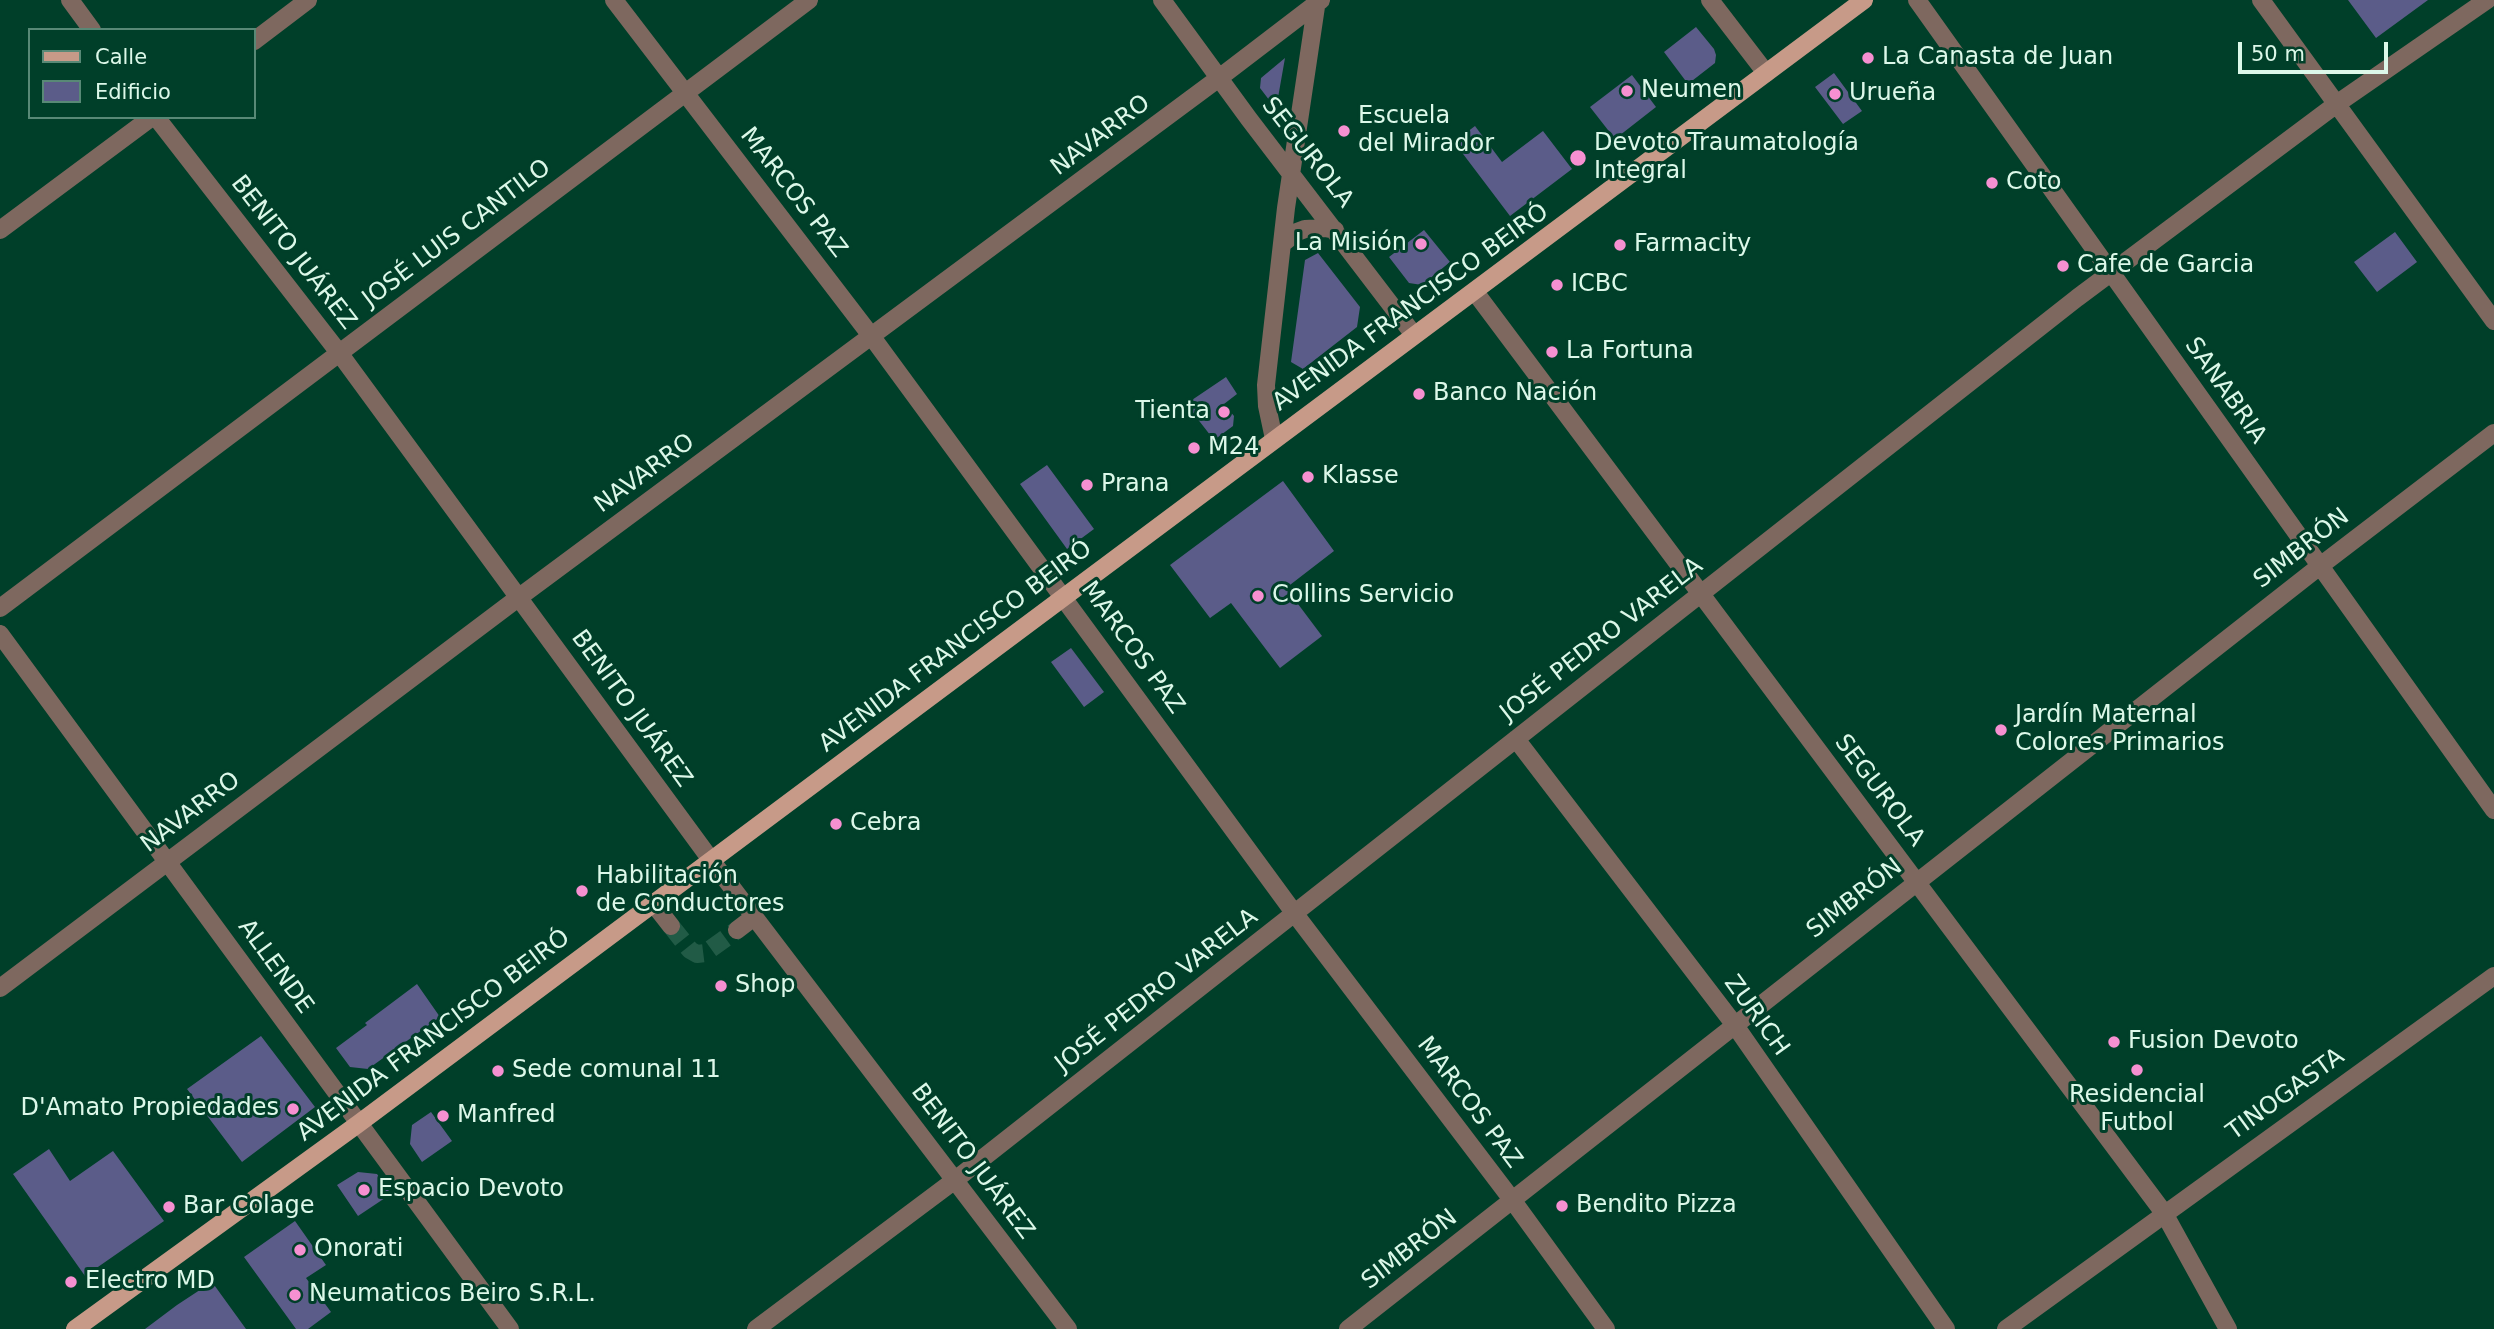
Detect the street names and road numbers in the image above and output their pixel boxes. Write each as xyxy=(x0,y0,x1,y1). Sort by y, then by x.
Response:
street label: NAVARRO xyxy=(1046,89,1156,183)
street label: SEGUROLA xyxy=(1255,92,1359,214)
street label: MARCOS PAZ xyxy=(733,122,853,264)
street label: JOSÉ LUIS CANTILO xyxy=(357,154,557,314)
street label: BENITO JUÁREZ xyxy=(224,170,362,336)
street label: AVENIDA FRANCISCO BEIRÓ xyxy=(1267,198,1555,418)
street label: SANABRIA xyxy=(2178,332,2272,450)
street label: NAVARRO xyxy=(589,428,701,520)
street label: SIMBRÓN xyxy=(2249,503,2355,595)
street label: AVENIDA FRANCISCO BEIRÓ xyxy=(814,535,1098,759)
street label: JOSÉ PEDRO VARELA xyxy=(1495,552,1709,728)
street label: MARCOS PAZ xyxy=(1074,576,1190,720)
street label: BENITO JUÁREZ xyxy=(564,625,698,793)
street label: SEGUROLA xyxy=(1828,729,1930,853)
street label: NAVARRO xyxy=(136,766,246,860)
street label: SIMBRÓN xyxy=(1802,853,1908,945)
street label: JOSÉ PEDRO VARELA xyxy=(1050,903,1264,1079)
street label: ALLENDE xyxy=(231,914,319,1020)
street label: AVENIDA FRANCISCO BEIRÓ xyxy=(292,924,576,1148)
street label: ZURICH xyxy=(1717,970,1795,1062)
street label: MARCOS PAZ xyxy=(1410,1032,1528,1174)
street label: TINOGASTA xyxy=(2222,1043,2350,1147)
street label: BENITO JUÁREZ xyxy=(904,1079,1040,1245)
street label: SIMBRÓN xyxy=(1357,1204,1463,1296)

